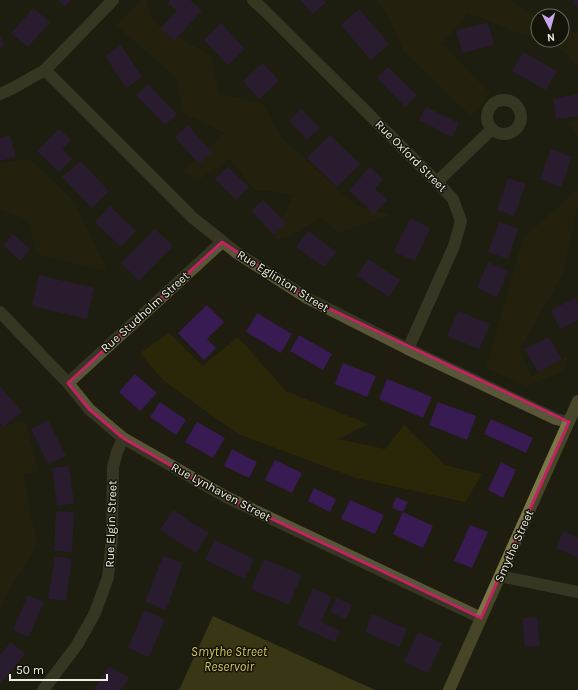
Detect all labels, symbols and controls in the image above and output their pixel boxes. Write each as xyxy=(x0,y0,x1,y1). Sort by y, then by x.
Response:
north arrow xyxy=(530,8,570,48)
text: N xyxy=(546,31,556,44)
street label: Rue Oxford Street xyxy=(372,117,450,195)
street label: Rue Eglinton Street xyxy=(235,247,332,315)
street label: Rue Studholm Street xyxy=(98,268,192,355)
street label: Rue Lynhaven Street xyxy=(169,460,274,524)
street label: Rue Elgin Street xyxy=(102,480,120,568)
street label: Smythe Street xyxy=(492,507,536,584)
water label: Smythe Street Reservoir xyxy=(191,644,268,674)
scale bar xyxy=(10,656,107,682)
text: 50 m xyxy=(16,663,44,677)

